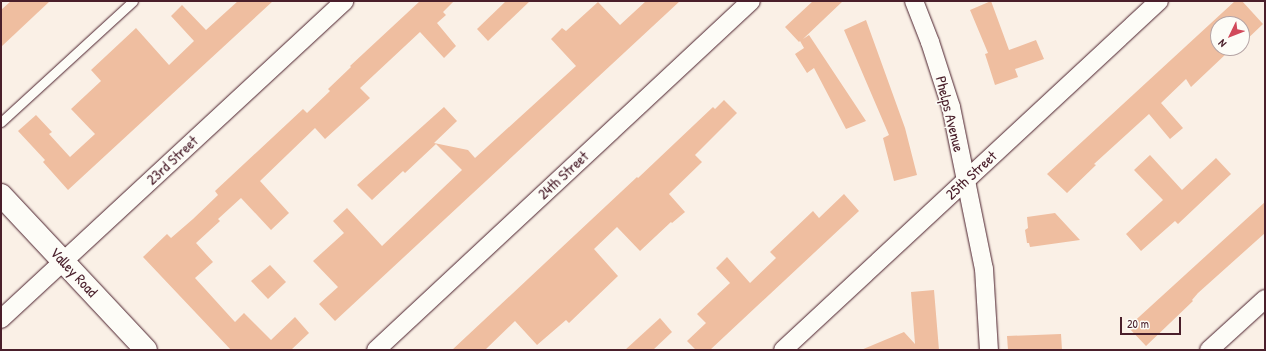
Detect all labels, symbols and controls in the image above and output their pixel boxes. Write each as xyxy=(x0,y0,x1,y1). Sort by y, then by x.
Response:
north arrow xyxy=(1210,16,1250,56)
text: N xyxy=(1215,37,1229,50)
street label: Phelps Avenue xyxy=(932,74,968,154)
street label: 23rd Street xyxy=(143,132,201,188)
street label: 24th Street xyxy=(534,147,592,203)
street label: 25th Street xyxy=(942,147,1000,203)
street label: Valley Road xyxy=(47,244,101,300)
scale bar xyxy=(1122,309,1183,335)
text: 20 m xyxy=(1127,315,1149,332)

